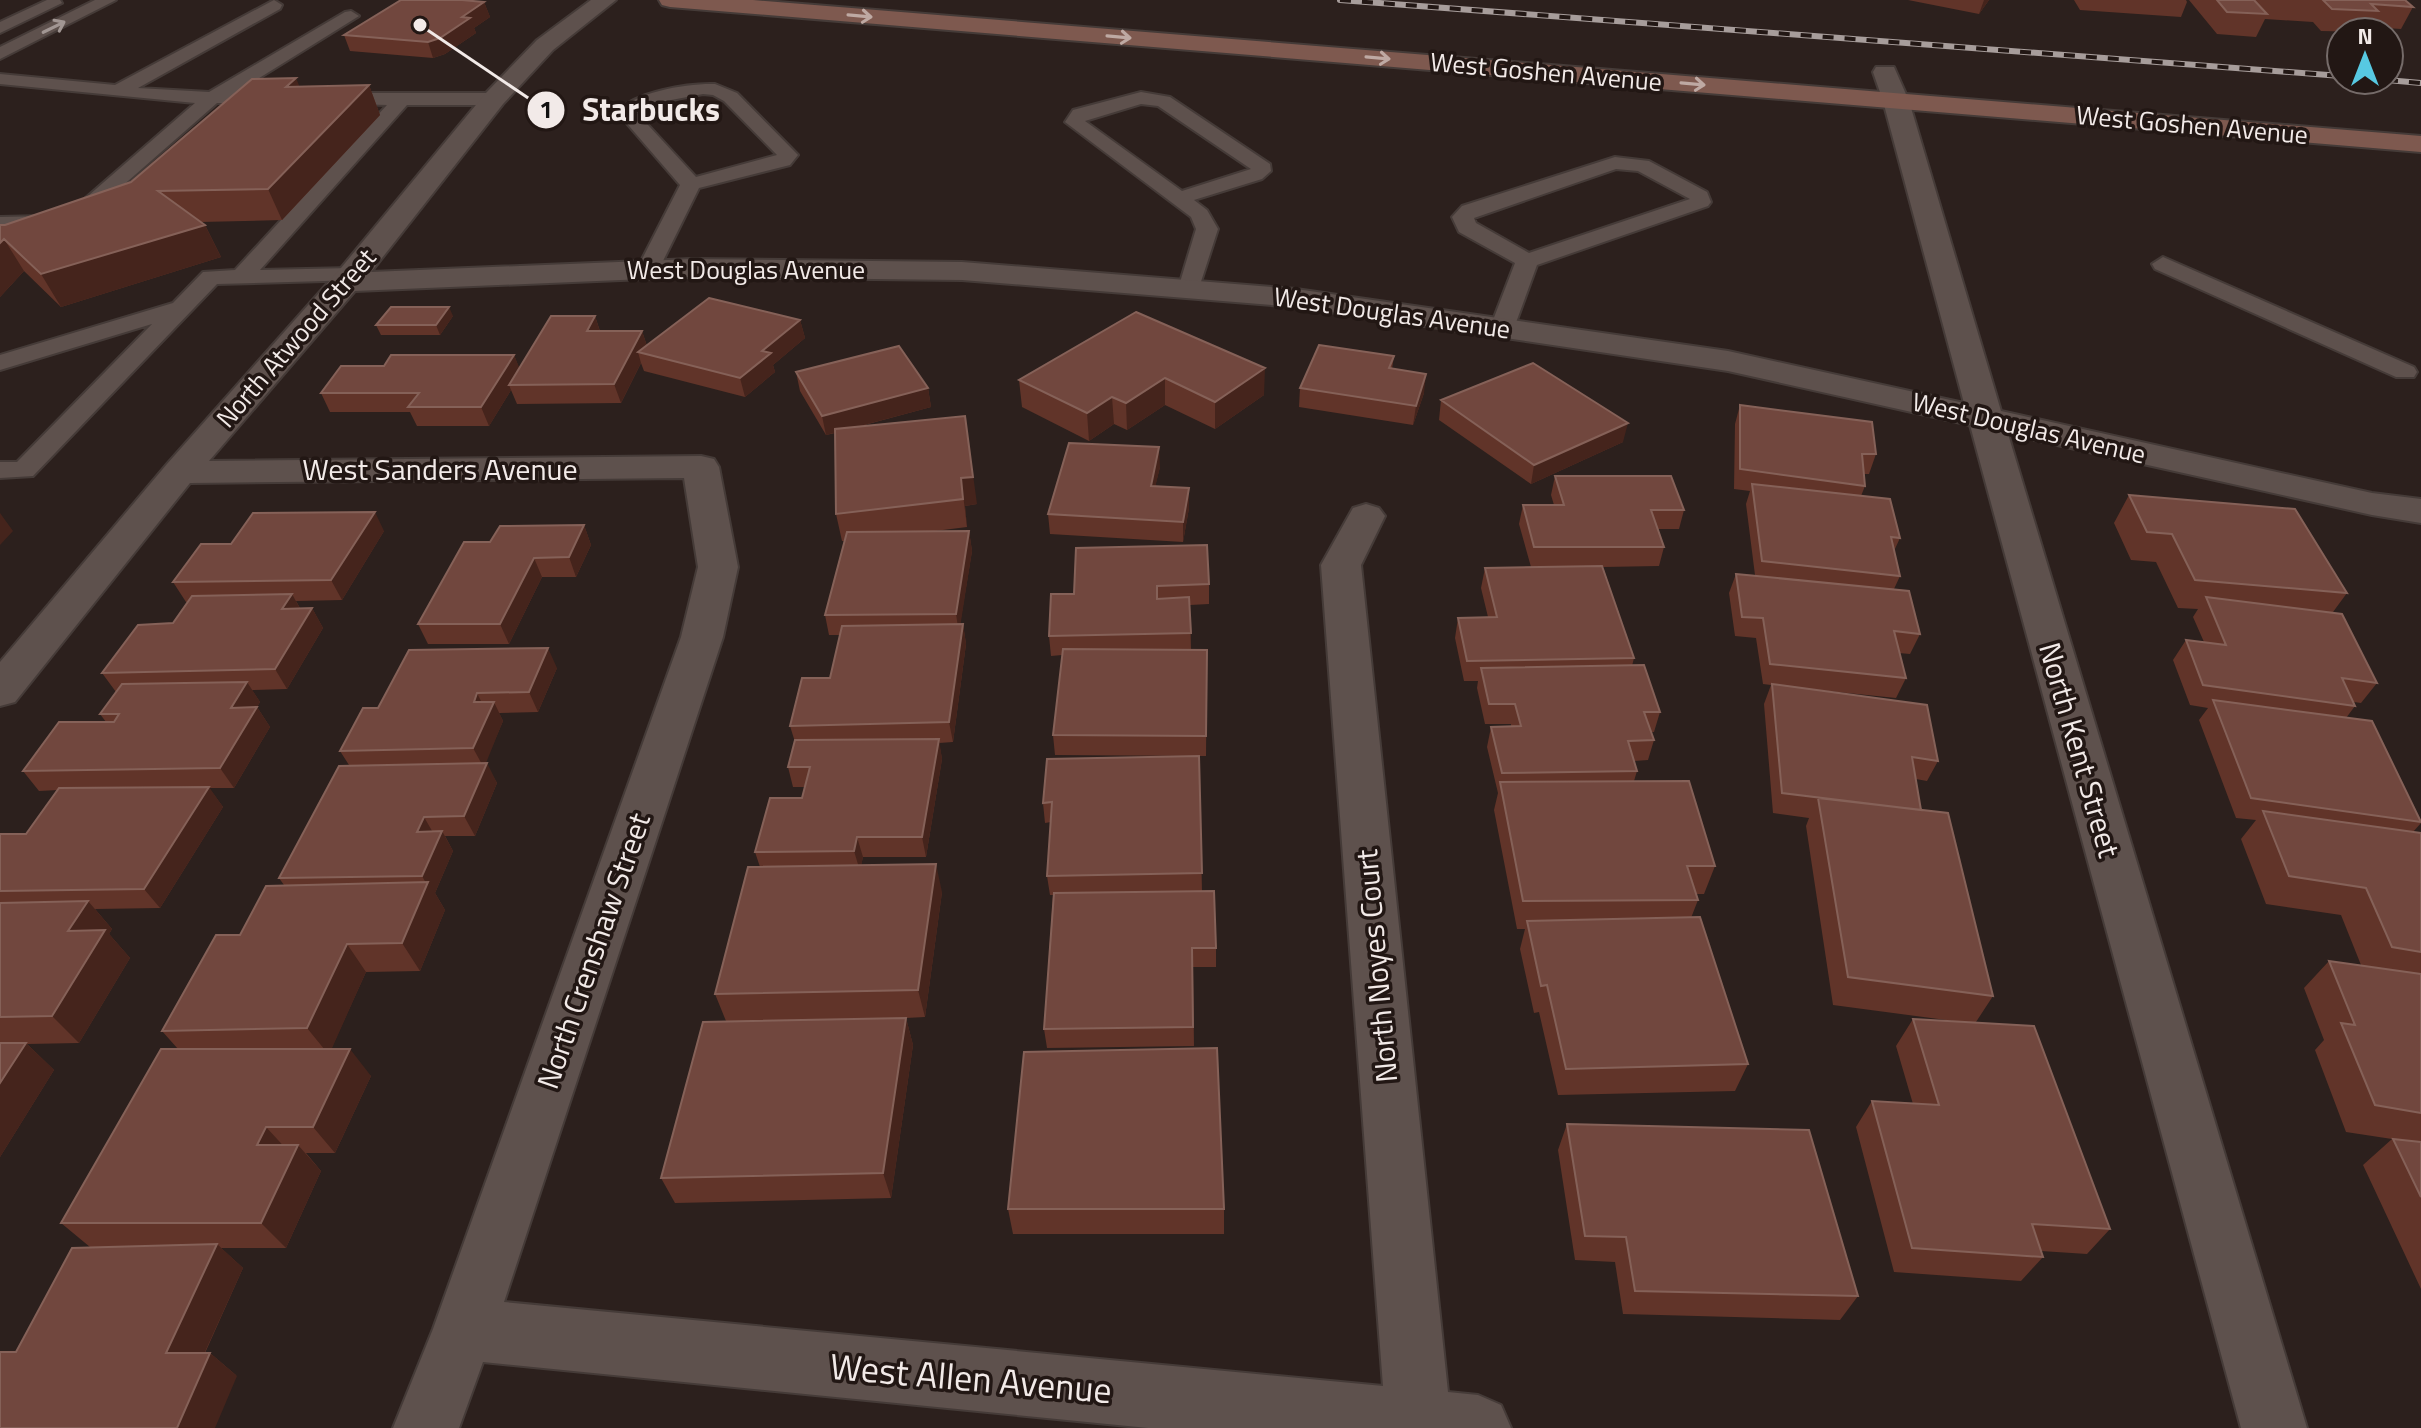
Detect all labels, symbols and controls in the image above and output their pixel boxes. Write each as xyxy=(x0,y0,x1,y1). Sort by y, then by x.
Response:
one-way arrow xyxy=(846,8,873,23)
north arrow xyxy=(2325,16,2405,96)
one-way arrow xyxy=(41,19,65,34)
text: N xyxy=(2357,19,2373,53)
one-way arrow xyxy=(1105,30,1132,45)
street label: West Goshen Avenue xyxy=(1429,42,1664,101)
one-way arrow xyxy=(1364,51,1391,66)
one-way arrow xyxy=(1679,77,1706,92)
callout: Starbucks xyxy=(526,82,736,138)
text: Starbucks xyxy=(582,85,720,133)
text: 1 xyxy=(539,91,553,127)
street label: West Goshen Avenue xyxy=(2075,95,2310,154)
street label: North Atwood Street xyxy=(206,239,385,436)
street label: West Douglas Avenue xyxy=(627,250,865,289)
street label: West Douglas Avenue xyxy=(1271,277,1513,348)
street label: West Douglas Avenue xyxy=(1909,382,2150,473)
street label: West Sanders Avenue xyxy=(302,446,578,492)
street label: North Kent Street xyxy=(2027,637,2133,863)
street label: North Crenshaw Street xyxy=(524,806,662,1095)
street label: North Noyes Court xyxy=(1343,847,1409,1085)
street label: West Allen Avenue xyxy=(828,1338,1114,1417)

